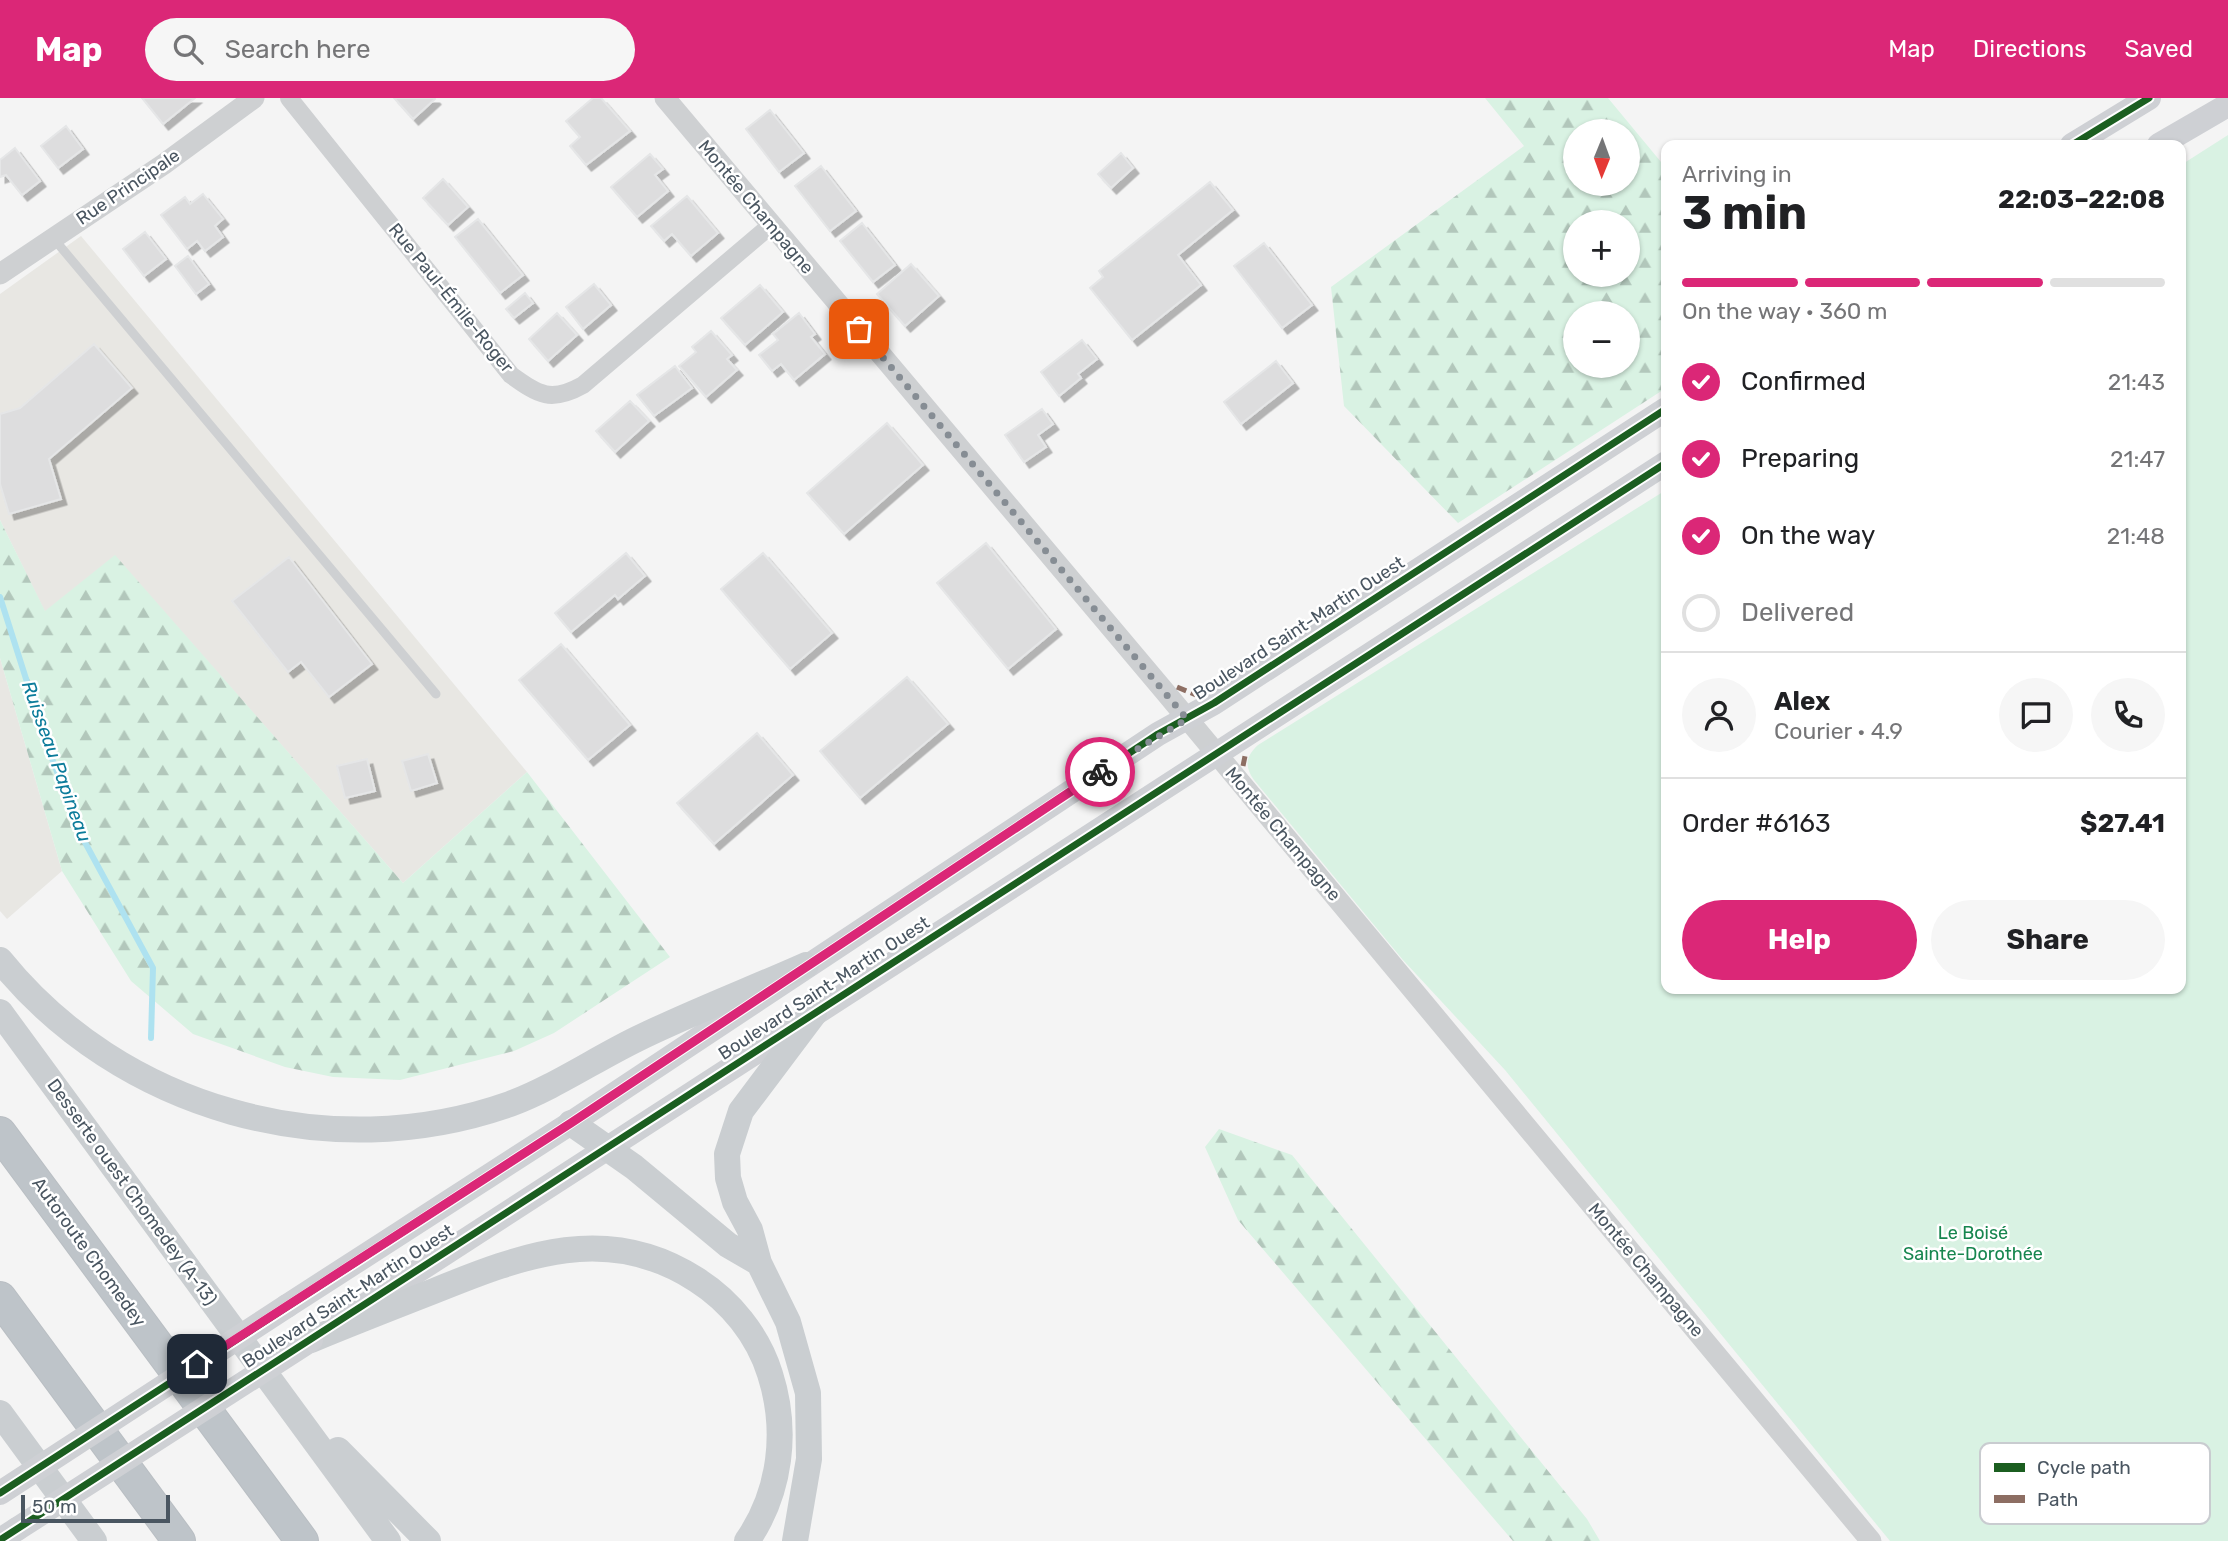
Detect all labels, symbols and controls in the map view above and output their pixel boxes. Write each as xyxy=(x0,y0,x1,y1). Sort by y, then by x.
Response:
search box xyxy=(145,18,635,81)
text: Map xyxy=(35,30,103,69)
icon: search xyxy=(169,30,207,68)
text: Search here xyxy=(225,34,370,65)
text: Map xyxy=(1888,35,1935,63)
text: Directions xyxy=(1973,35,2086,63)
text: Saved xyxy=(2124,35,2193,63)
north arrow xyxy=(1563,119,1640,196)
map controls xyxy=(1563,119,1640,378)
street label: Montée Champagne xyxy=(693,135,819,279)
street label: Rue Principale xyxy=(72,144,184,230)
text: Arriving in xyxy=(1682,160,1792,188)
text: 22:03–22:08 xyxy=(1998,184,2165,215)
text: 3 min xyxy=(1682,186,1807,241)
button: + xyxy=(1563,210,1640,287)
street label: Rue Paul-Émile-Roger xyxy=(384,219,518,377)
text: On the way · 360 m xyxy=(1682,297,1888,325)
pin xyxy=(829,299,889,359)
button: − xyxy=(1563,301,1640,378)
icon: bag xyxy=(840,310,878,348)
icon: check xyxy=(1682,363,1720,401)
text: Confirmed xyxy=(1741,366,1866,397)
text: 21:43 xyxy=(2108,368,2165,396)
icon: check xyxy=(1682,440,1720,478)
text: Preparing xyxy=(1741,443,1859,474)
text: 21:47 xyxy=(2110,445,2165,473)
icon: check xyxy=(1682,517,1720,555)
text: On the way xyxy=(1741,520,1875,551)
text: 21:48 xyxy=(2107,522,2165,550)
street label: Boulevard Saint-Martin Ouest xyxy=(1189,551,1409,705)
text: Delivered xyxy=(1741,597,1854,628)
water label: Ruisseau Papineau xyxy=(17,677,96,845)
button: person xyxy=(1682,678,1756,752)
button: chat xyxy=(1999,678,2073,752)
button: phone xyxy=(2091,678,2165,752)
text: Alex xyxy=(1774,686,1830,717)
text: Courier · 4.9 xyxy=(1774,717,1903,745)
courier xyxy=(1065,737,1135,807)
icon: bike xyxy=(1081,753,1119,791)
street label: Montée Champagne xyxy=(1220,762,1346,906)
text: Order #6163 xyxy=(1682,808,1831,839)
text: $27.41 xyxy=(2080,808,2165,839)
button: Help xyxy=(1682,900,1917,980)
button: Share xyxy=(1931,900,2165,980)
street label: Boulevard Saint-Martin Ouest xyxy=(714,911,934,1065)
street label: Desserte ouest Chomedey (A-13) xyxy=(42,1074,222,1310)
street label: Autoroute Chomedey xyxy=(27,1173,151,1331)
street label: Montée Champagne xyxy=(1583,1198,1709,1342)
street label: Boulevard Saint-Martin Ouest xyxy=(238,1219,458,1373)
park label: Le Boisé Sainte-Dorothée xyxy=(1903,1222,2043,1265)
pin xyxy=(167,1334,227,1394)
icon: home xyxy=(178,1345,216,1383)
legend xyxy=(1980,1443,2210,1524)
text: Cycle path xyxy=(2037,1456,2131,1479)
text: Path xyxy=(2037,1488,2078,1511)
scale bar xyxy=(21,1492,170,1524)
text: 50 m xyxy=(32,1495,77,1518)

